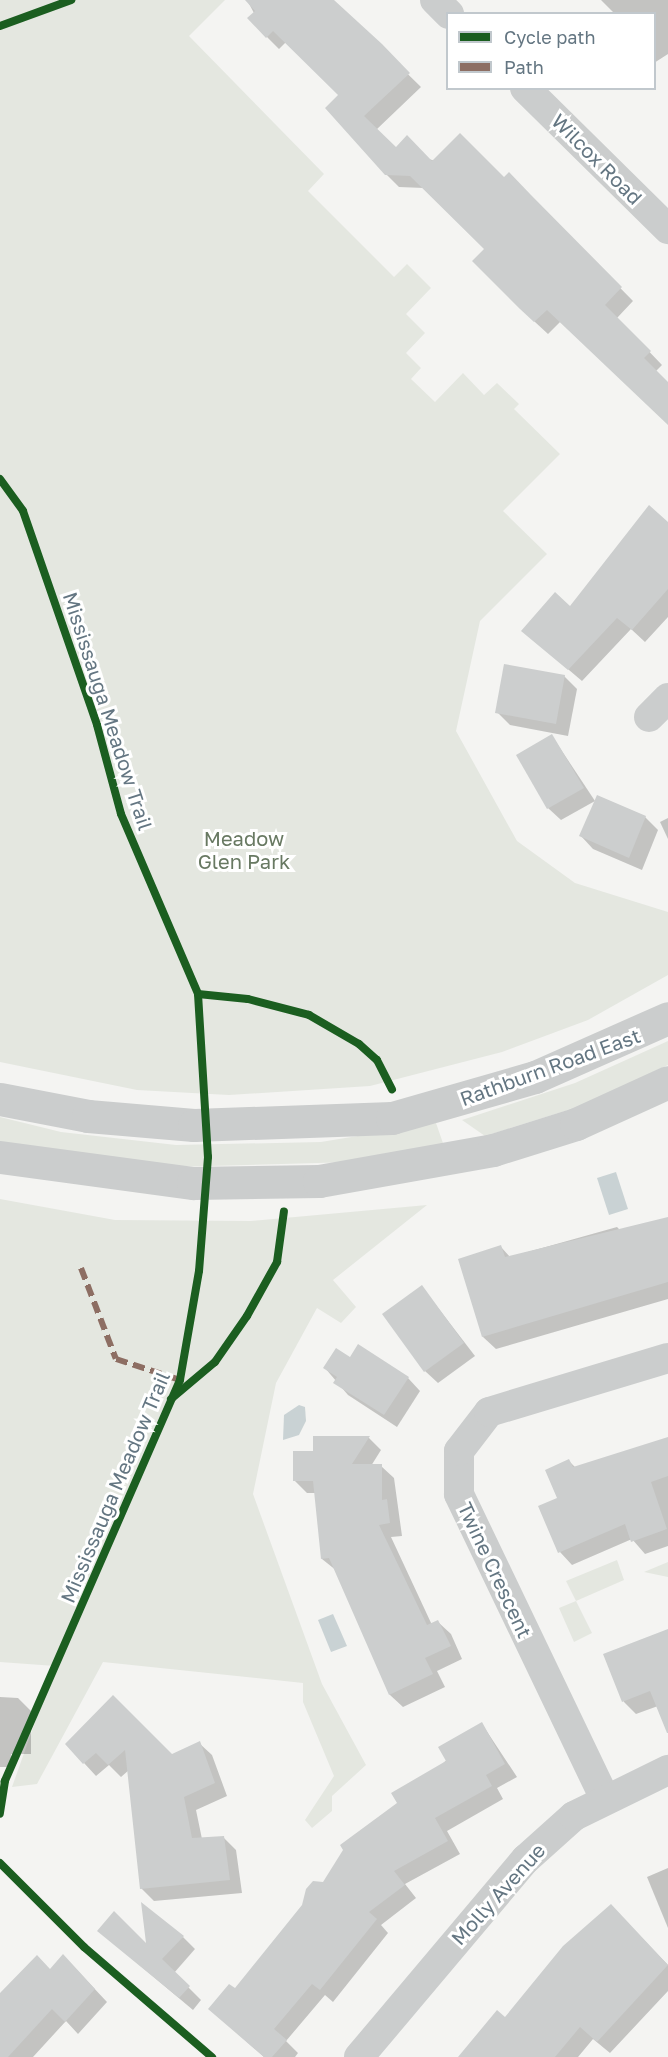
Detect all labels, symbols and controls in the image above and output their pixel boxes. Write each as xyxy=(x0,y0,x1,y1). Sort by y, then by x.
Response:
legend xyxy=(446,12,656,90)
text: Cycle path xyxy=(504,26,596,48)
text: Path xyxy=(504,56,544,78)
street label: Wilcox Road xyxy=(547,109,647,209)
street label: Mississauga Meadow Trail xyxy=(58,589,158,833)
park label: Meadow Glen Park xyxy=(198,827,290,874)
street label: Rathburn Road East xyxy=(457,1023,643,1111)
street label: Mississauga Meadow Trail xyxy=(55,1368,175,1606)
street label: Twine Crescent xyxy=(453,1498,537,1642)
street label: Molly Avenue xyxy=(446,1838,550,1950)

